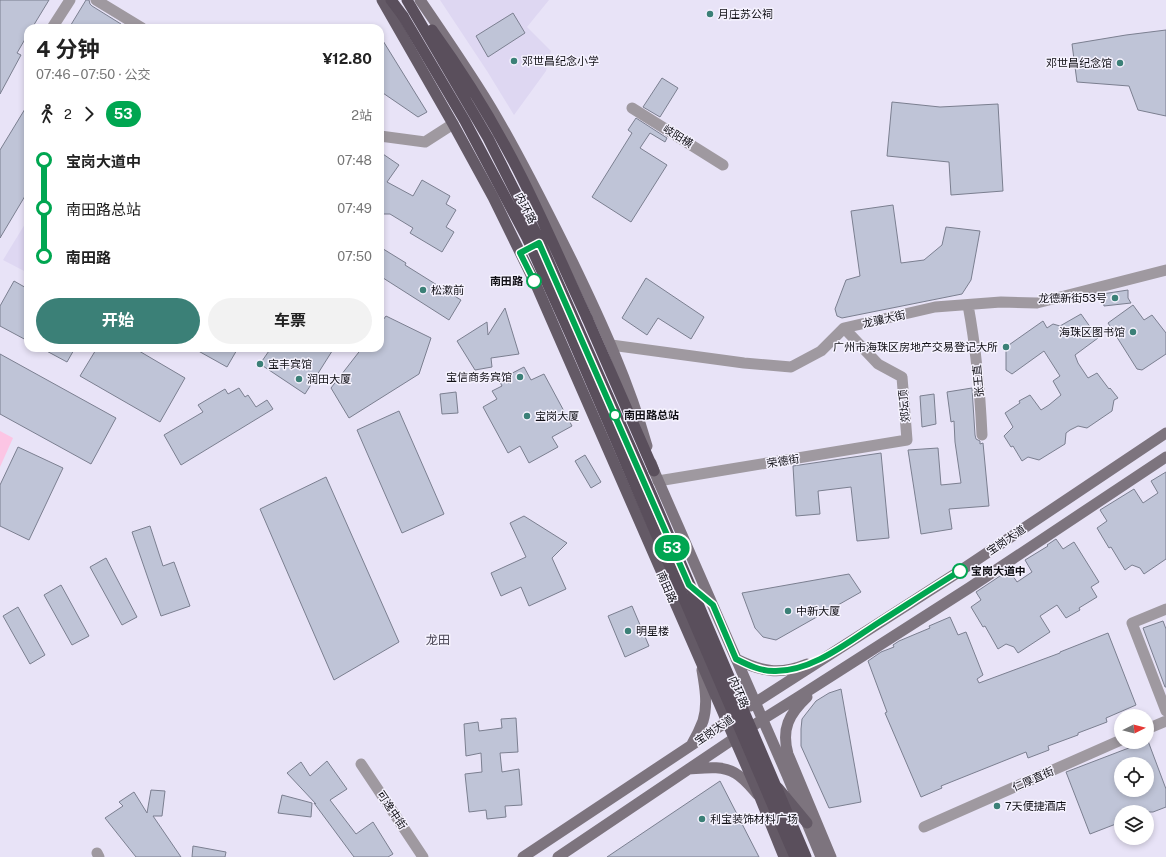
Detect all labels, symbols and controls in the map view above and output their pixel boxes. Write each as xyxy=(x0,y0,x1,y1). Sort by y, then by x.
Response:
place label: 月庄苏公祠 xyxy=(718,8,773,20)
marker: 月庄苏公祠 xyxy=(705,9,715,19)
text: 4 分钟 xyxy=(36,36,99,62)
text: ¥12.80 xyxy=(322,50,372,67)
place label: 邓世昌纪念小学 xyxy=(522,55,599,67)
marker: 邓世昌纪念小学 xyxy=(509,56,519,66)
place label: 邓世昌纪念馆 xyxy=(1046,57,1112,69)
marker: 邓世昌纪念馆 xyxy=(1115,58,1125,68)
text: 07:46 – 07:50 · 公交 xyxy=(36,67,151,82)
icon: walk xyxy=(36,103,58,125)
icon: forward xyxy=(78,103,100,125)
text: 53 xyxy=(114,106,133,122)
text: 2 xyxy=(64,107,72,122)
text: 2站 xyxy=(351,108,372,123)
street label: 岐阳横 xyxy=(661,122,695,150)
text: 宝岗大道中 xyxy=(66,153,141,170)
text: 07:48 xyxy=(337,153,372,168)
street label: 内环路 xyxy=(513,191,539,225)
text: 南田路总站 xyxy=(66,201,141,218)
text: 07:49 xyxy=(337,201,372,216)
text: 南田路 xyxy=(66,249,111,266)
text: 07:50 xyxy=(337,249,372,264)
marker: 南田路 xyxy=(526,273,542,289)
place label: 南田路 xyxy=(490,275,524,287)
place label: 松漱前 xyxy=(431,284,464,296)
marker: 松漱前 xyxy=(418,285,428,295)
place label: 龙德新街53号 xyxy=(1038,292,1107,304)
marker: 龙德新街53号 xyxy=(1110,293,1120,303)
button: 开始 xyxy=(36,298,200,344)
button: 车票 xyxy=(208,298,372,344)
street label: 龙骧大街 xyxy=(861,308,907,330)
place label: 海珠区图书馆 xyxy=(1059,326,1125,338)
marker: 海珠区图书馆 xyxy=(1128,327,1138,337)
place label: 广州市海珠区房地产交易登记大所 xyxy=(833,341,998,353)
marker: 广州市海珠区房地产交易登记大所 xyxy=(1001,342,1011,352)
place label: 宝丰宾馆 xyxy=(268,358,312,370)
marker: 宝丰宾馆 xyxy=(255,359,265,369)
street label: 张王直 xyxy=(971,364,985,398)
place label: 宝信商务宾馆 xyxy=(446,371,512,383)
marker: 宝信商务宾馆 xyxy=(515,372,525,382)
place label: 润田大厦 xyxy=(307,373,351,385)
marker: 润田大厦 xyxy=(294,374,304,384)
street label: 郊坛顶 xyxy=(897,389,911,423)
marker: 南田路总站 xyxy=(609,409,621,421)
place label: 南田路总站 xyxy=(624,409,679,421)
place label: 宝岗大厦 xyxy=(535,410,579,422)
marker: 宝岗大厦 xyxy=(522,411,532,421)
street label: 荣德街 xyxy=(766,452,800,470)
street label: 宝岗大道 xyxy=(984,523,1028,557)
line badge: 53 xyxy=(654,535,690,561)
text: 53 xyxy=(663,540,681,556)
marker: 宝岗大道中 xyxy=(952,563,968,579)
place label: 宝岗大道中 xyxy=(971,565,1026,577)
street label: 南田路 xyxy=(655,569,679,605)
place label: 中新大厦 xyxy=(796,605,840,617)
marker: 中新大厦 xyxy=(783,606,793,616)
place label: 明星楼 xyxy=(636,625,669,637)
marker: 明星楼 xyxy=(623,626,633,636)
district label: 龙田 xyxy=(426,633,450,647)
street label: 内环路 xyxy=(727,674,751,710)
north arrow xyxy=(1114,709,1154,749)
map controls xyxy=(1114,709,1154,845)
street label: 宝岗大道 xyxy=(692,713,736,747)
button: locate xyxy=(1114,757,1154,797)
street label: 仁厚直街 xyxy=(1010,765,1056,793)
street label: 可逸中街 xyxy=(375,788,409,832)
place label: 7天便捷酒店 xyxy=(1005,800,1067,812)
marker: 7天便捷酒店 xyxy=(992,801,1002,811)
button: layers xyxy=(1114,805,1154,845)
place label: 利宝装饰材料广场 xyxy=(710,813,798,825)
marker: 利宝装饰材料广场 xyxy=(697,814,707,824)

